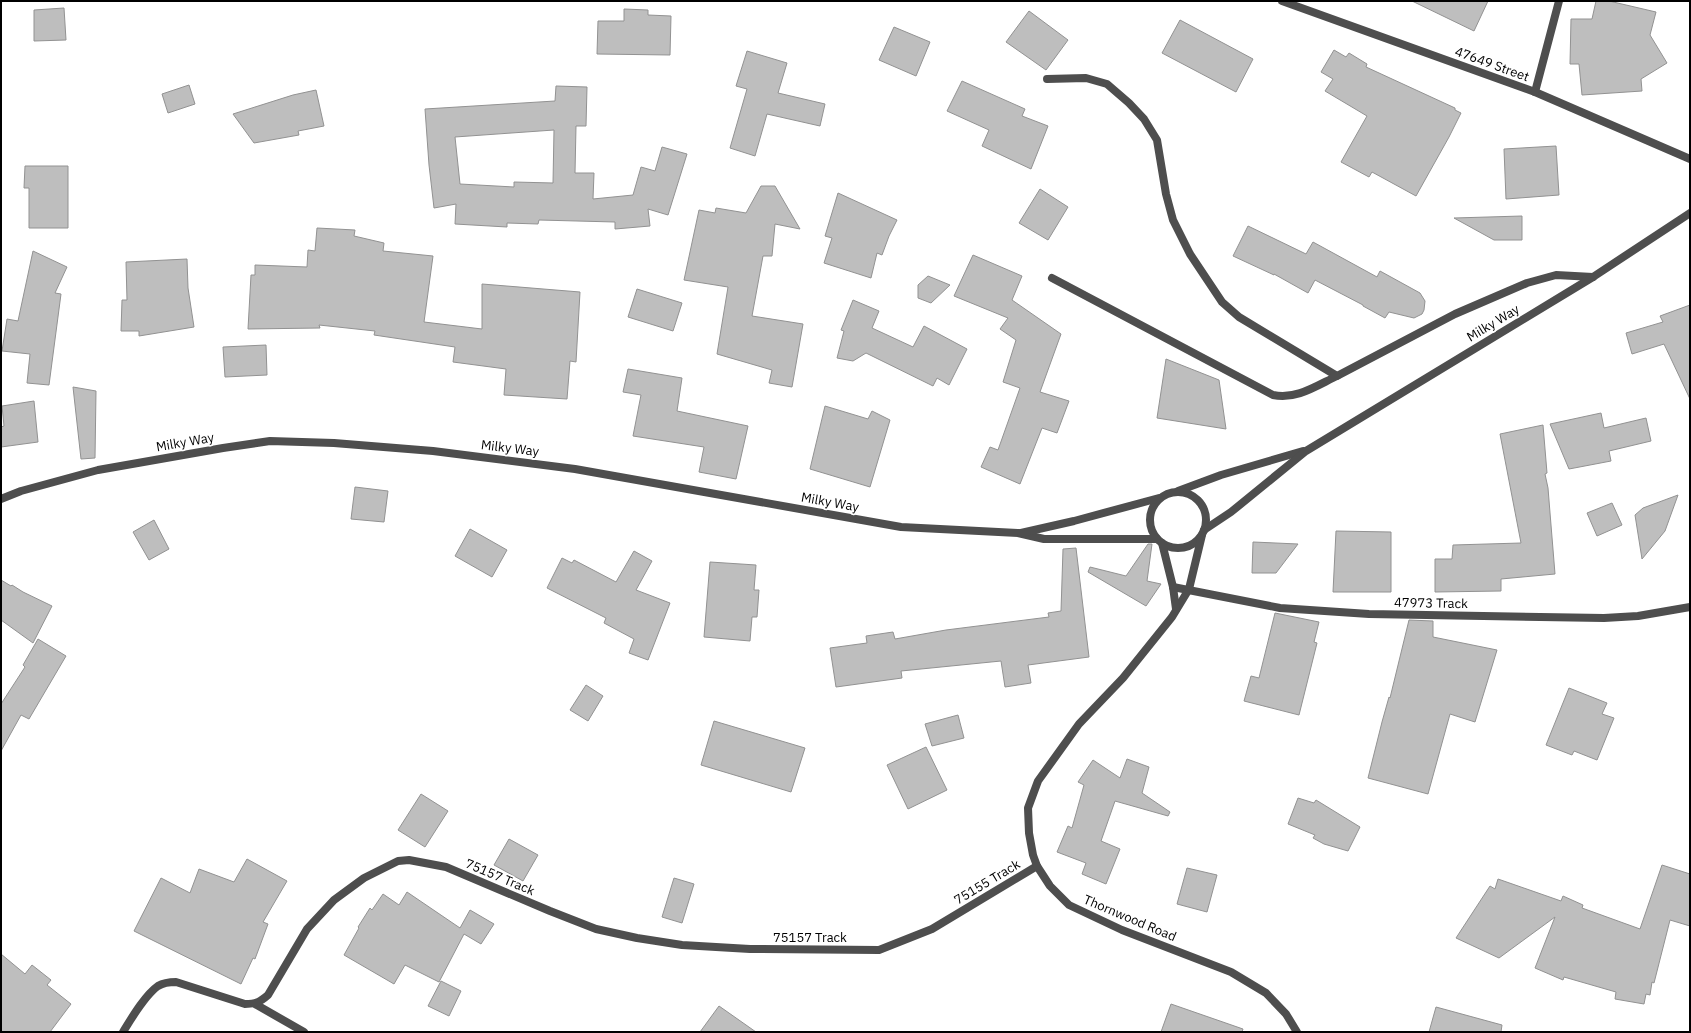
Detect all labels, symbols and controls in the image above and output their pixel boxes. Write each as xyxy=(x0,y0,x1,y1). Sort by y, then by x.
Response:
street label: 47649 Street xyxy=(1453,43,1531,85)
street label: Milky Way xyxy=(1464,300,1523,345)
street label: Milky Way xyxy=(155,428,216,455)
street label: Milky Way xyxy=(480,436,541,460)
street label: Milky Way xyxy=(800,489,861,516)
street label: 47973 Track xyxy=(1394,594,1468,612)
street label: 75157 Track xyxy=(463,855,537,899)
street label: 75155 Track xyxy=(951,856,1023,908)
street label: Thornwood Road xyxy=(1081,891,1179,945)
street label: 75157 Track xyxy=(773,929,847,946)

